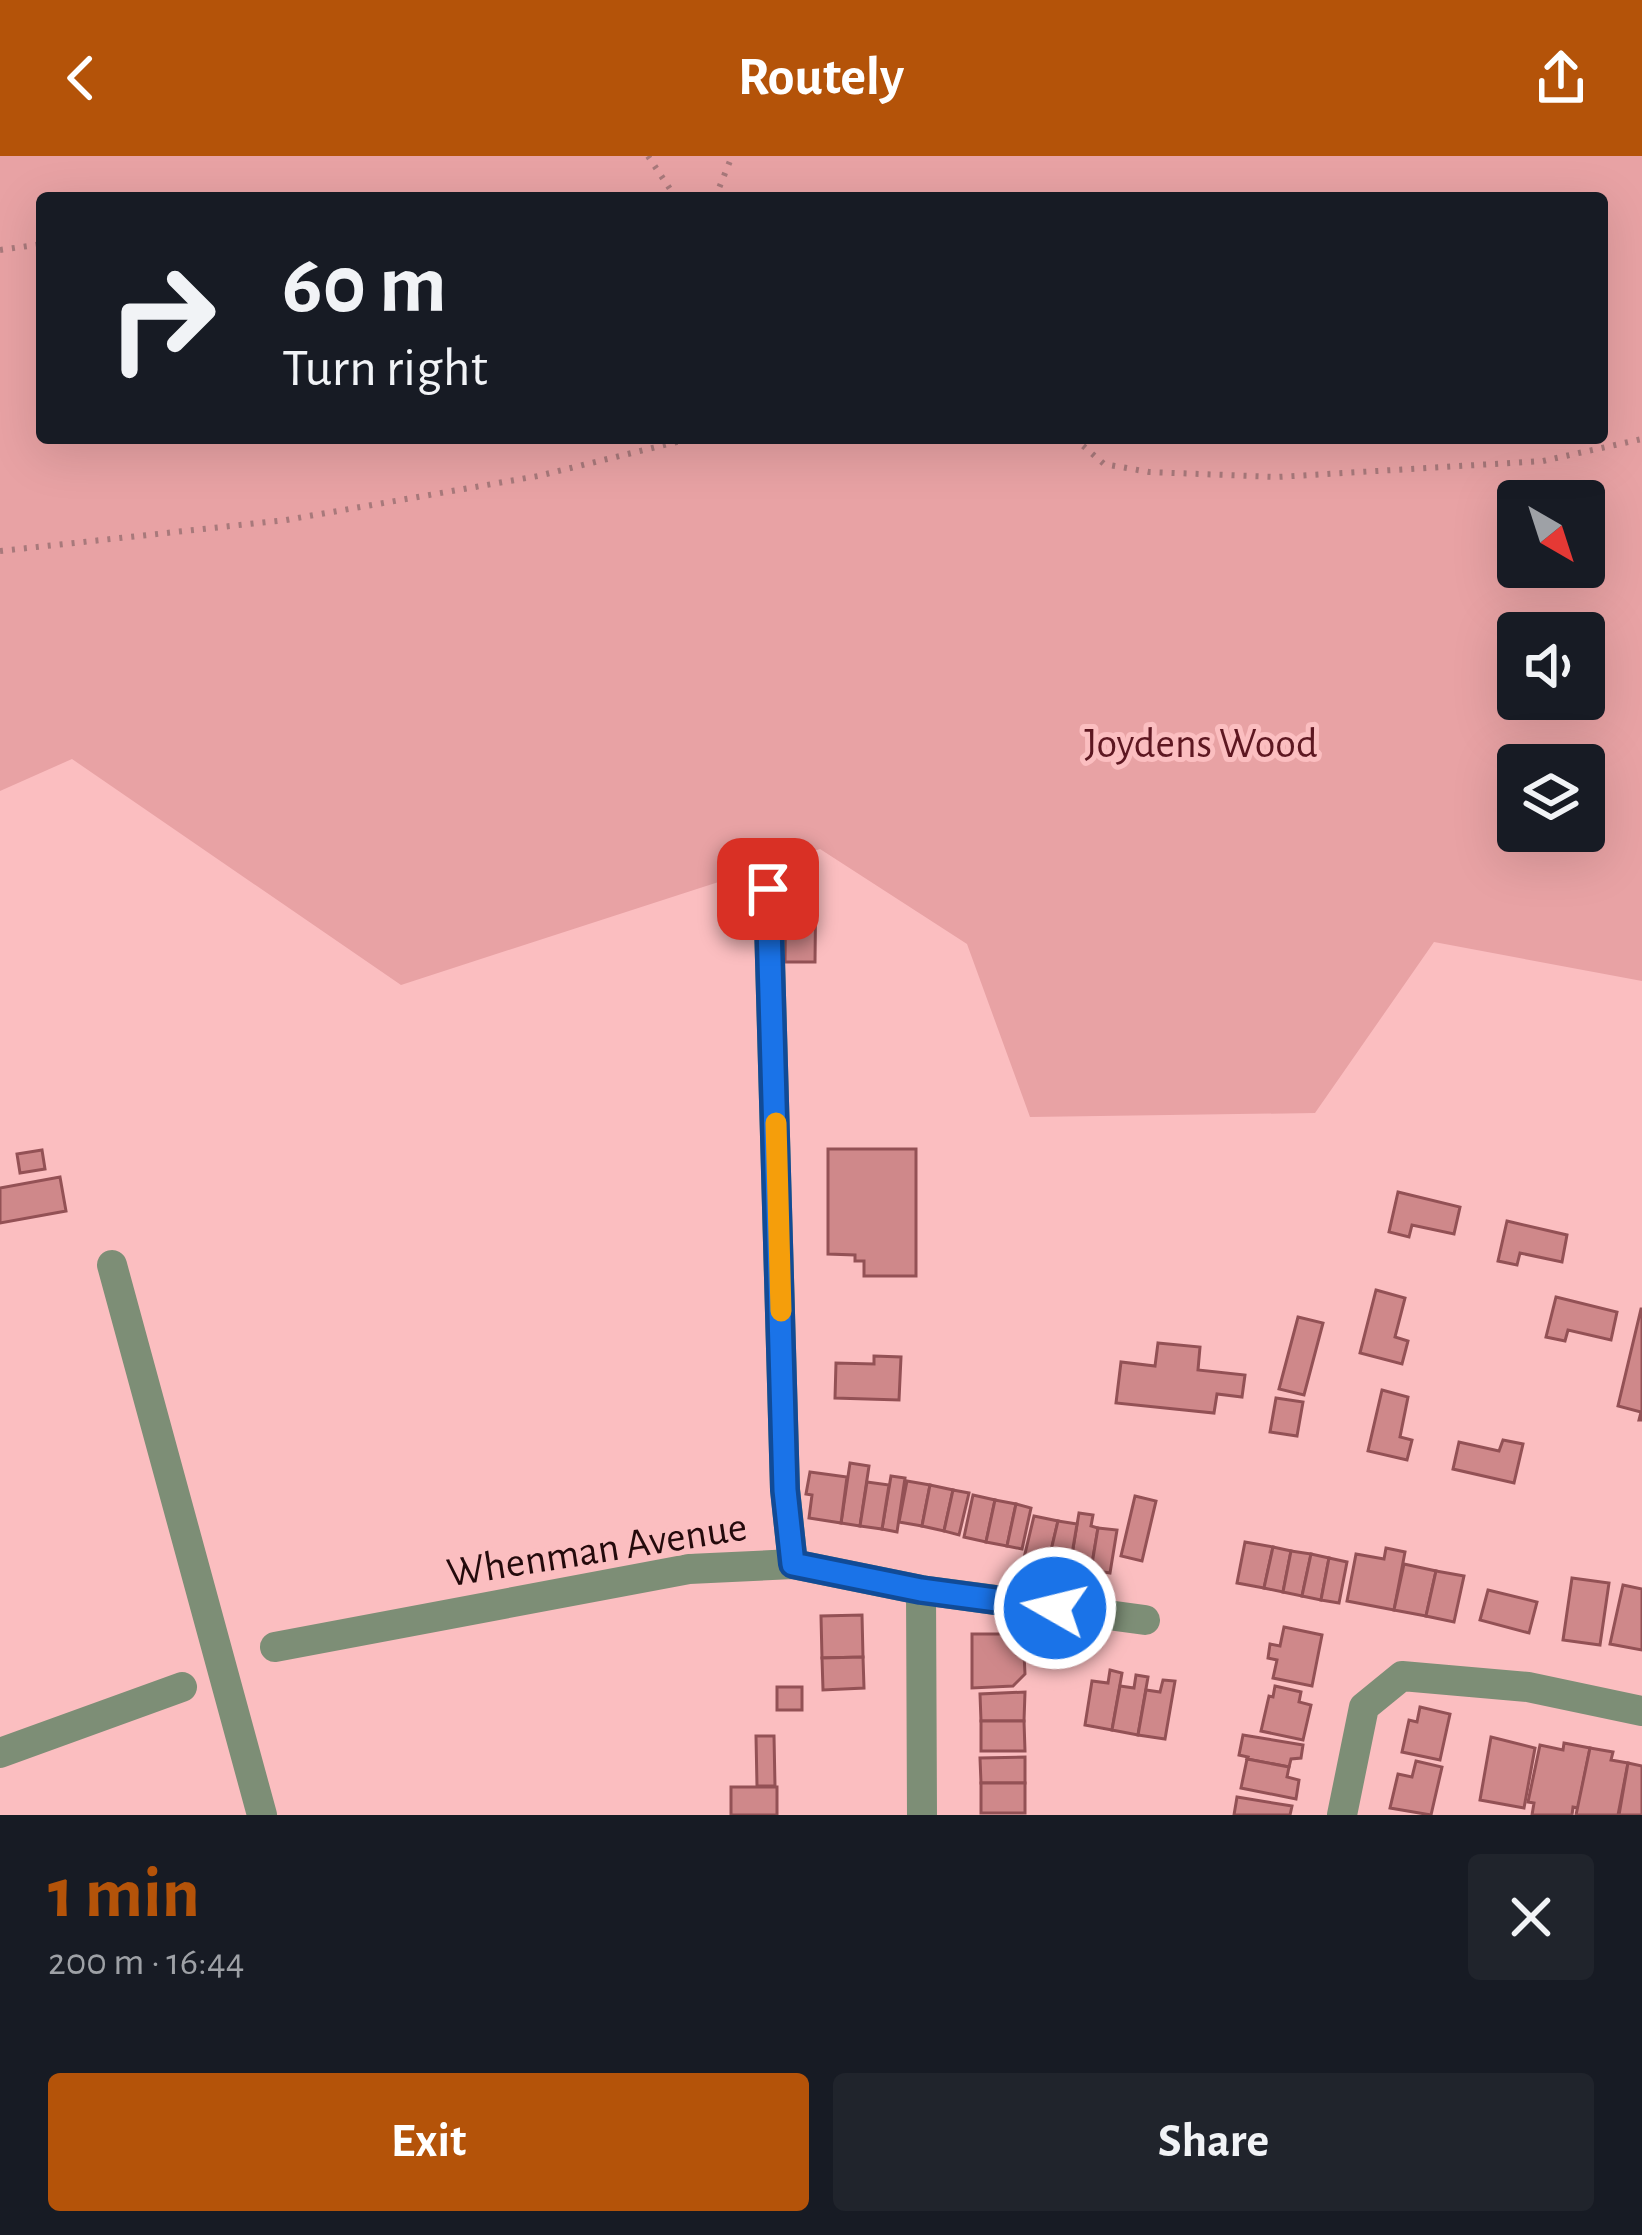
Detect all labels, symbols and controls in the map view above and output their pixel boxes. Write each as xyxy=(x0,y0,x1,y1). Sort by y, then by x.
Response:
icon: back xyxy=(48,45,114,111)
icon: share xyxy=(1528,45,1594,111)
text: Routely xyxy=(738,51,904,105)
icon: right xyxy=(84,240,240,396)
text: 60 m xyxy=(282,244,447,328)
text: Turn right xyxy=(282,342,488,396)
north arrow xyxy=(1497,480,1605,588)
map controls xyxy=(1497,480,1605,852)
button: sound xyxy=(1497,612,1605,720)
park label: Joydens Wood xyxy=(1084,723,1318,765)
button: layers xyxy=(1497,744,1605,852)
pin xyxy=(717,838,819,940)
icon: arrive xyxy=(735,856,801,922)
street label: Whenman Avenue xyxy=(444,1506,750,1594)
position arrow xyxy=(992,1545,1118,1671)
button: close xyxy=(1468,1854,1594,1980)
text: 1 min xyxy=(48,1858,200,1930)
text: 200 m · 16:44 xyxy=(48,1943,245,1982)
button: Exit xyxy=(48,2073,809,2211)
button: Share xyxy=(833,2073,1594,2211)

